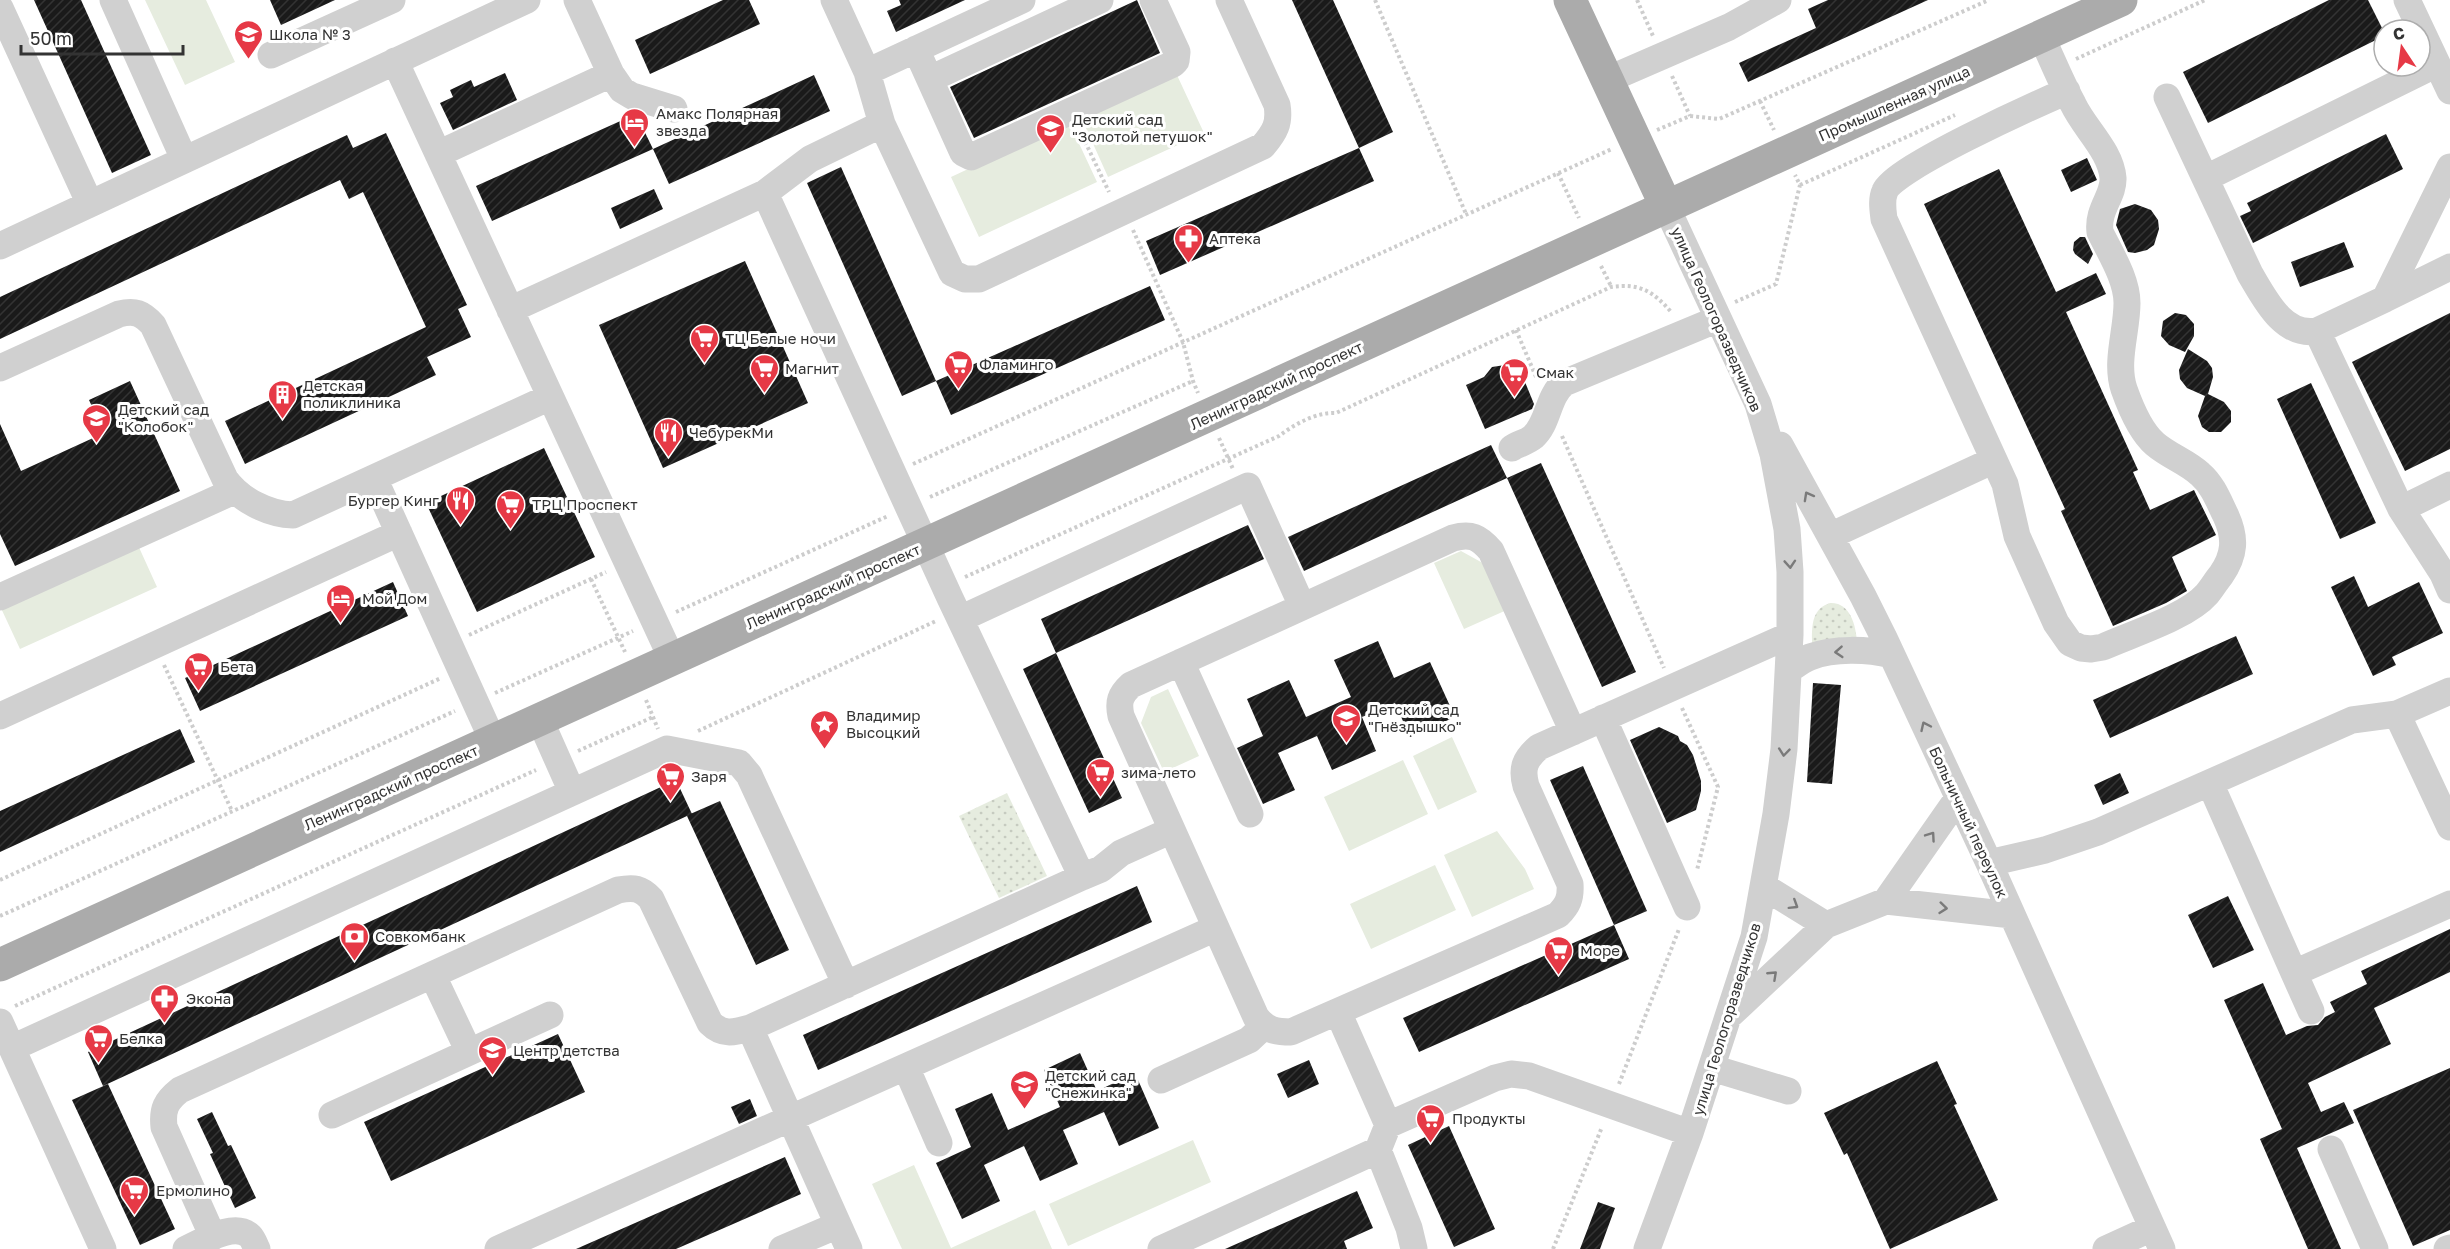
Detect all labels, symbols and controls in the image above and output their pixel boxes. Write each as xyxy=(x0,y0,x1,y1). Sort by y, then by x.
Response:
scale bar xyxy=(21,18,183,56)
school or university icon: Школа № 3 xyxy=(232,18,264,60)
north arrow xyxy=(2372,18,2432,78)
text: С xyxy=(2391,22,2406,44)
place label: Школа № 3 xyxy=(269,25,351,43)
text: 50 m xyxy=(30,27,72,49)
street label: Промышленная улица xyxy=(1815,61,1973,145)
place label: Амакс Полярная звезда xyxy=(656,104,778,139)
hotel icon: Амакс Полярная звезда xyxy=(619,106,651,148)
place label: Детский сад "Золотой петушок" xyxy=(1072,110,1213,145)
school or university icon: Детский сад "Золотой петушок" xyxy=(1035,112,1067,154)
pharmacy icon: Аптека xyxy=(1172,222,1204,264)
street label: улица Геологоразведчиков xyxy=(1668,224,1766,414)
place label: Аптека xyxy=(1209,229,1261,247)
supermarket icon: ТЦ Белые ночи xyxy=(688,322,720,364)
place label: ТЦ Белые ночи xyxy=(725,329,836,347)
street label: Ленинградский проспект xyxy=(1187,337,1366,433)
supermarket icon: Фламинго xyxy=(942,348,974,390)
supermarket icon: Магнит xyxy=(748,352,780,394)
place label: Фламинго xyxy=(979,355,1054,373)
supermarket icon: Смак xyxy=(1499,356,1531,398)
place label: Магнит xyxy=(785,359,840,377)
place label: Смак xyxy=(1536,363,1574,381)
place label: Детская поликлиника xyxy=(303,376,401,411)
building icon: Детская поликлиника xyxy=(266,378,298,420)
place label: Детский сад "Колобок" xyxy=(118,400,209,435)
school or university icon: Детский сад "Колобок" xyxy=(81,402,113,444)
restaurant icon: ЧебурекМи xyxy=(652,416,684,458)
place label: ЧебурекМи xyxy=(689,423,773,441)
restaurant icon: Бургер Кинг xyxy=(444,484,476,526)
supermarket icon: ТРЦ Проспект xyxy=(495,488,527,530)
place label: Бургер Кинг xyxy=(348,491,439,509)
one-way arrow xyxy=(1804,491,1815,502)
place label: ТРЦ Проспект xyxy=(532,495,638,513)
street label: Ленинградский проспект xyxy=(743,539,923,633)
one-way arrow xyxy=(1783,560,1796,569)
hotel icon: Мой Дом xyxy=(325,582,357,624)
place label: Мой Дом xyxy=(362,589,427,607)
one-way arrow xyxy=(1834,646,1843,659)
supermarket icon: Бета xyxy=(183,650,215,692)
place label: Бета xyxy=(220,657,254,675)
place label: Детский сад "Гнёздышко" xyxy=(1368,700,1462,735)
school or university icon: Детский сад "Гнёздышко" xyxy=(1331,702,1363,744)
place label: Владимир Высоцкий xyxy=(846,706,921,741)
place icon: Владимир Высоцкий xyxy=(809,708,841,750)
one-way arrow xyxy=(1920,721,1932,732)
street label: Ленинградский проспект xyxy=(301,740,481,834)
street label: Больничный переулок xyxy=(1926,743,2012,901)
one-way arrow xyxy=(1778,748,1791,757)
supermarket icon: зима-лето xyxy=(1084,756,1116,798)
supermarket icon: Заря xyxy=(654,760,686,802)
place label: зима-лето xyxy=(1121,763,1196,781)
place label: Заря xyxy=(691,767,727,785)
one-way arrow xyxy=(1924,832,1935,843)
one-way arrow xyxy=(1788,898,1799,909)
one-way arrow xyxy=(1938,901,1948,914)
bank icon: Совкомбанк xyxy=(338,920,370,962)
street label: улица Геологоразведчиков xyxy=(1688,921,1764,1117)
place label: Совкомбанк xyxy=(375,927,466,945)
supermarket icon: Море xyxy=(1543,934,1575,976)
place label: Море xyxy=(1580,941,1620,959)
one-way arrow xyxy=(1766,971,1776,982)
pharmacy icon: Экона xyxy=(149,982,181,1024)
place label: Экона xyxy=(186,989,231,1007)
supermarket icon: Белка xyxy=(82,1022,114,1064)
place label: Белка xyxy=(119,1029,163,1047)
school or university icon: Центр детства xyxy=(476,1034,508,1076)
place label: Центр детства xyxy=(513,1041,620,1059)
place label: Детский сад "Снежинка" xyxy=(1045,1066,1136,1101)
school or university icon: Детский сад "Снежинка" xyxy=(1008,1068,1040,1110)
supermarket icon: Продукты xyxy=(1415,1102,1447,1144)
place label: Продукты xyxy=(1452,1109,1526,1127)
supermarket icon: Ермолино xyxy=(119,1174,151,1216)
place label: Ермолино xyxy=(156,1181,230,1199)

